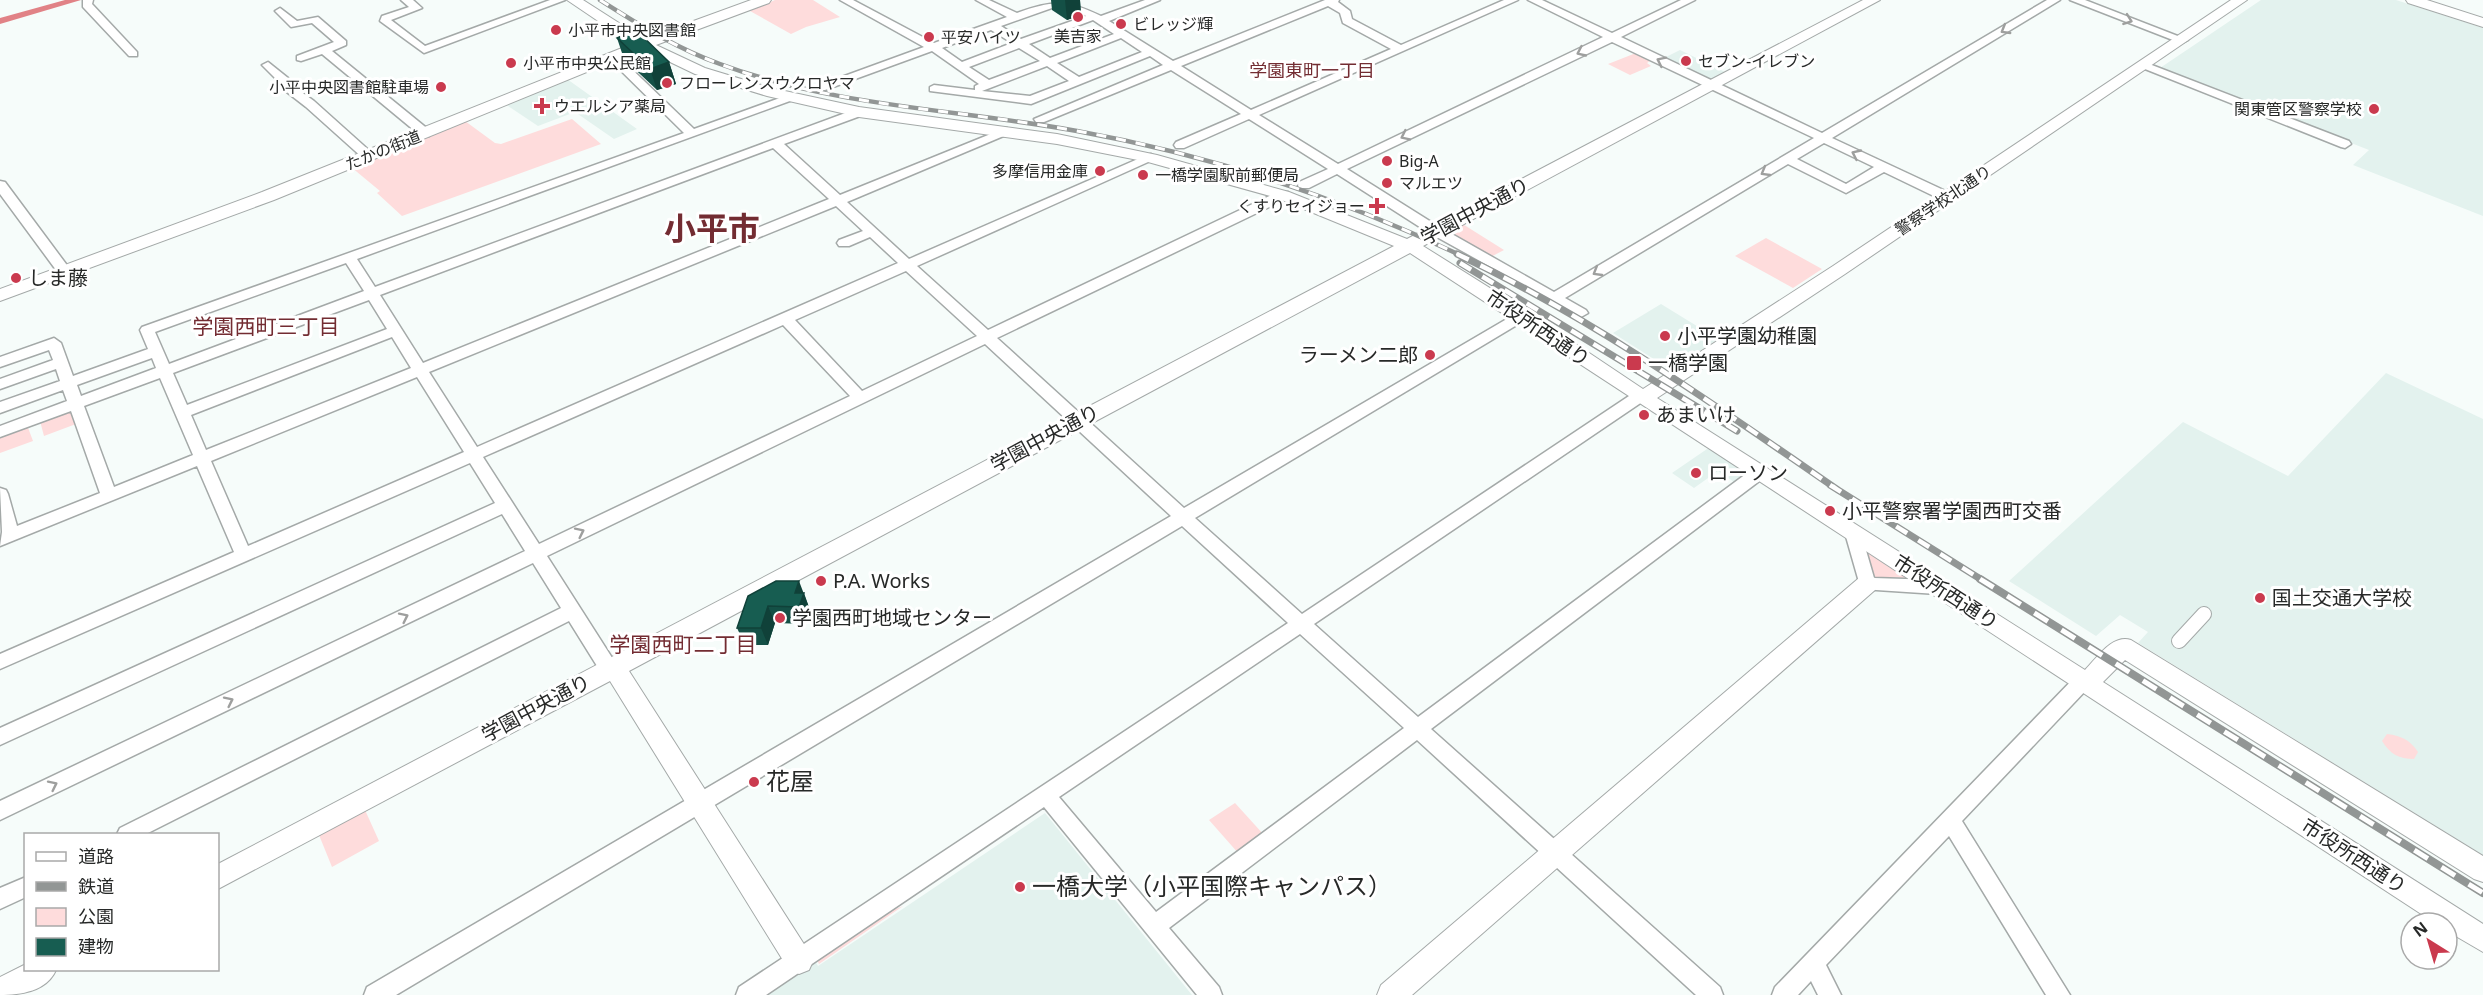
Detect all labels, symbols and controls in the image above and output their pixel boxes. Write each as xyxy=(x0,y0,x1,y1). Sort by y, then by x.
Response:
marker: 美吉家 xyxy=(1071,10,1085,24)
one-way arrow xyxy=(2122,12,2133,25)
place label: ビレッジ輝 xyxy=(1133,13,1213,35)
marker: ビレッジ輝 xyxy=(1114,17,1128,31)
place label: 小平市中央図書館 xyxy=(568,19,696,41)
one-way arrow xyxy=(2001,22,2011,34)
marker: 小平市中央図書館 xyxy=(549,23,563,37)
place label: 美吉家 xyxy=(1054,25,1102,47)
place label: 平安ハイツ xyxy=(941,26,1021,48)
marker: 平安ハイツ xyxy=(922,30,936,44)
one-way arrow xyxy=(1576,45,1587,57)
place label: セブン-イレブン xyxy=(1698,50,1815,72)
place label: 小平市中央公民館 xyxy=(523,52,651,74)
marker: セブン-イレブン xyxy=(1679,54,1693,68)
marker: 小平市中央公民館 xyxy=(504,56,518,70)
one-way arrow xyxy=(1657,57,1668,69)
district label: 学園東町一丁目 xyxy=(1249,58,1375,82)
place label: フローレンスウクロヤマ xyxy=(679,72,855,94)
place label: 小平中央図書館駐車場 xyxy=(269,76,429,98)
marker: フローレンスウクロヤマ xyxy=(660,76,674,90)
marker: 小平中央図書館駐車場 xyxy=(434,80,448,94)
place label: ウエルシア薬局 xyxy=(554,95,666,117)
place label: 関東管区警察学校 xyxy=(2234,98,2362,120)
marker: ウエルシア薬局 xyxy=(535,99,549,113)
marker: 関東管区警察学校 xyxy=(2367,102,2381,116)
street label: たかの街道 xyxy=(342,125,424,175)
one-way arrow xyxy=(1400,129,1411,141)
one-way arrow xyxy=(1852,149,1863,161)
place label: Big-A xyxy=(1399,150,1440,172)
marker: Big-A xyxy=(1380,154,1394,168)
place label: 多摩信用金庫 xyxy=(992,160,1088,182)
street label: 警察学校北通り xyxy=(1890,160,1996,240)
marker: 多摩信用金庫 xyxy=(1093,164,1107,178)
place label: 一橋学園駅前郵便局 xyxy=(1155,164,1299,186)
one-way arrow xyxy=(1761,165,1771,176)
marker: 一橋学園駅前郵便局 xyxy=(1136,168,1150,182)
street label: 学園中央通り xyxy=(1415,170,1534,251)
place label: マルエツ xyxy=(1399,172,1463,194)
marker: マルエツ xyxy=(1380,176,1394,190)
place label: くすりセイジョー xyxy=(1237,195,1365,217)
marker: くすりセイジョー xyxy=(1370,199,1384,213)
district label: 小平市 xyxy=(664,206,760,249)
place label: しま藤 xyxy=(28,264,88,291)
one-way arrow xyxy=(1593,264,1603,276)
marker: しま藤 xyxy=(9,271,23,285)
street label: 市役所西通り xyxy=(1481,283,1596,372)
district label: 学園西町三丁目 xyxy=(193,312,340,340)
place label: 小平学園幼稚園 xyxy=(1677,322,1817,349)
marker: 小平学園幼稚園 xyxy=(1658,329,1672,343)
place label: ラーメン二郎 xyxy=(1299,341,1418,368)
marker: ラーメン二郎 xyxy=(1423,348,1437,362)
place label: 一橋学園 xyxy=(1648,349,1728,376)
marker: 一橋学園 xyxy=(1625,354,1643,372)
street label: 学園中央通り xyxy=(985,397,1104,478)
place label: あまいけ xyxy=(1656,401,1736,428)
marker: あまいけ xyxy=(1637,408,1651,422)
place label: ローソン xyxy=(1708,459,1788,486)
marker: ローソン xyxy=(1689,466,1703,480)
place label: 小平警察署学園西町交番 xyxy=(1842,497,2062,524)
marker: 小平警察署学園西町交番 xyxy=(1823,504,1837,518)
one-way arrow xyxy=(574,528,585,540)
street label: 市役所西通り xyxy=(1889,548,2004,636)
place label: P.A. Works xyxy=(833,567,930,594)
marker: P.A. Works xyxy=(814,574,828,588)
place label: 国土交通大学校 xyxy=(2272,584,2412,611)
marker: 国土交通大学校 xyxy=(2253,591,2267,605)
place label: 学園西町地域センター xyxy=(792,604,992,631)
marker: 学園西町地域センター xyxy=(773,611,787,625)
one-way arrow xyxy=(398,612,409,624)
district label: 学園西町二丁目 xyxy=(610,630,757,658)
street label: 学園中央通り xyxy=(476,667,595,748)
one-way arrow xyxy=(222,696,233,708)
place label: 花屋 xyxy=(766,764,814,797)
marker: 花屋 xyxy=(747,775,761,789)
one-way arrow xyxy=(46,781,57,793)
street label: 市役所西通り xyxy=(2297,812,2412,900)
legend xyxy=(24,833,219,971)
text: 道路 xyxy=(78,844,114,868)
place label: 一橋大学（小平国際キャンパス） xyxy=(1032,869,1392,902)
text: 鉄道 xyxy=(78,874,114,898)
marker: 一橋大学（小平国際キャンパス） xyxy=(1013,880,1027,894)
text: 公園 xyxy=(78,904,114,928)
north arrow xyxy=(2399,911,2459,971)
text: N xyxy=(2408,916,2432,942)
text: 建物 xyxy=(78,934,114,958)

